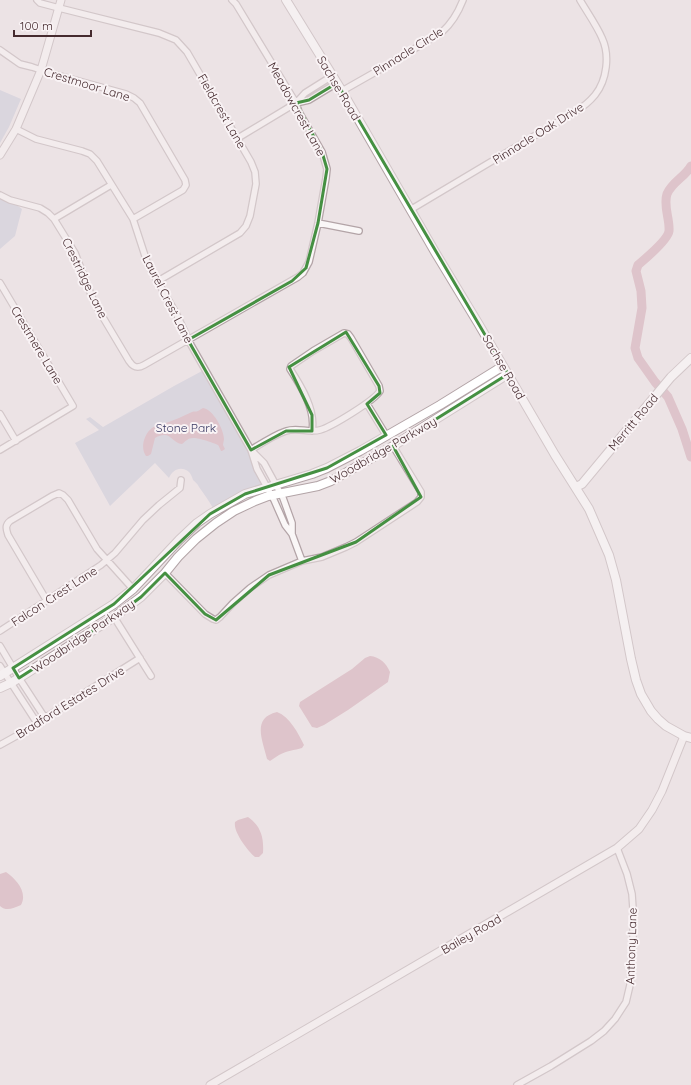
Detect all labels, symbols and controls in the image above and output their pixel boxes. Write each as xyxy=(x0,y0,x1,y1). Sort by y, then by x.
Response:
scale bar xyxy=(14,12,91,38)
text: 100 m xyxy=(20,18,53,33)
street label: Pinnacle Circle xyxy=(370,23,446,79)
street label: Sachse Road xyxy=(314,53,364,123)
street label: Meadowcrest Lane xyxy=(265,59,329,159)
street label: Crestmoor Lane xyxy=(42,64,132,104)
street label: Fieldcrest Lane xyxy=(195,71,250,151)
street label: Pinnacle Oak Drive xyxy=(490,99,587,167)
street label: Crestridge Lane xyxy=(59,235,111,321)
street label: Laurel Crest Lane xyxy=(139,252,197,346)
street label: Crestmere Lane xyxy=(8,303,66,387)
street label: Sachse Road xyxy=(479,332,529,402)
street label: Merritt Road xyxy=(605,390,661,454)
street label: Woodbridge Parkway xyxy=(327,413,439,487)
park label: Stone Park xyxy=(156,420,216,435)
street label: Falcon Crest Lane xyxy=(8,563,100,629)
street label: Woodbridge Parkway xyxy=(29,596,137,676)
street label: Bradford Estates Drive xyxy=(13,662,127,742)
street label: Anthony Lane xyxy=(622,907,640,985)
street label: Bailey Road xyxy=(438,911,504,957)

